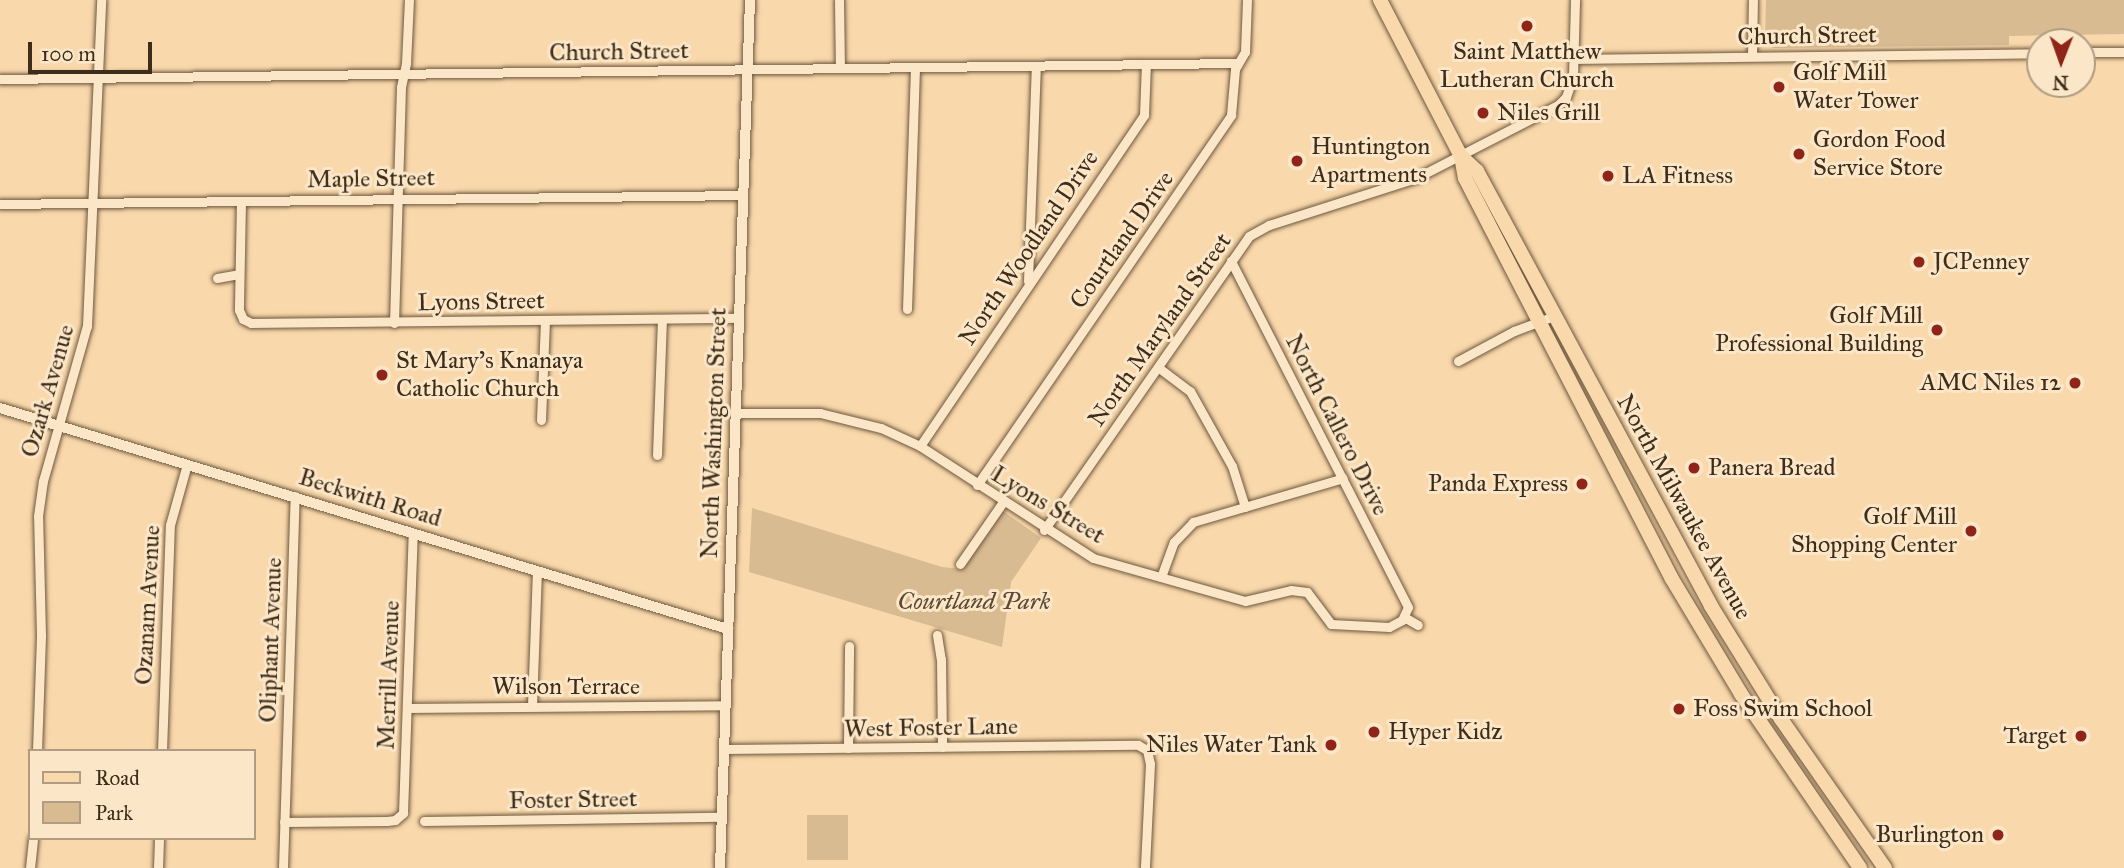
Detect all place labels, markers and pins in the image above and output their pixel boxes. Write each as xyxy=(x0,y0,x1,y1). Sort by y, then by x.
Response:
marker: Saint Matthew Lutheran Church xyxy=(1519,18,1535,34)
place label: Saint Matthew Lutheran Church xyxy=(1440,38,1614,94)
place label: Golf Mill Water Tower xyxy=(1793,59,1919,115)
marker: Golf Mill Water Tower xyxy=(1771,79,1787,95)
place label: Niles Grill xyxy=(1497,99,1600,127)
marker: Niles Grill xyxy=(1475,105,1491,121)
place label: Gordon Food Service Store xyxy=(1813,126,1946,182)
place label: Huntington Apartments xyxy=(1311,133,1430,189)
marker: Gordon Food Service Store xyxy=(1791,146,1807,162)
marker: Huntington Apartments xyxy=(1289,153,1305,169)
place label: LA Fitness xyxy=(1622,162,1733,190)
marker: LA Fitness xyxy=(1600,168,1616,184)
place label: JCPenney xyxy=(1933,248,2029,276)
marker: JCPenney xyxy=(1911,254,1927,270)
place label: Golf Mill Professional Building xyxy=(1715,302,1923,358)
marker: Golf Mill Professional Building xyxy=(1929,322,1945,338)
place label: St Mary's Knanaya Catholic Church xyxy=(396,347,583,403)
marker: St Mary's Knanaya Catholic Church xyxy=(374,367,390,383)
place label: AMC Niles 12 xyxy=(1920,369,2061,397)
marker: AMC Niles 12 xyxy=(2067,375,2083,391)
place label: Panera Bread xyxy=(1708,454,1836,482)
marker: Panera Bread xyxy=(1686,460,1702,476)
place label: Panda Express xyxy=(1428,470,1568,498)
marker: Panda Express xyxy=(1574,476,1590,492)
place label: Golf Mill Shopping Center xyxy=(1791,503,1957,559)
marker: Golf Mill Shopping Center xyxy=(1963,523,1979,539)
place label: Foss Swim School xyxy=(1693,695,1873,723)
marker: Foss Swim School xyxy=(1671,701,1687,717)
place label: Hyper Kidz xyxy=(1388,718,1502,746)
place label: Target xyxy=(2003,722,2067,750)
marker: Hyper Kidz xyxy=(1366,724,1382,740)
marker: Target xyxy=(2073,728,2089,744)
place label: Niles Water Tank xyxy=(1146,731,1317,759)
marker: Niles Water Tank xyxy=(1323,737,1339,753)
place label: Burlington xyxy=(1875,821,1984,849)
marker: Burlington xyxy=(1990,827,2006,843)

